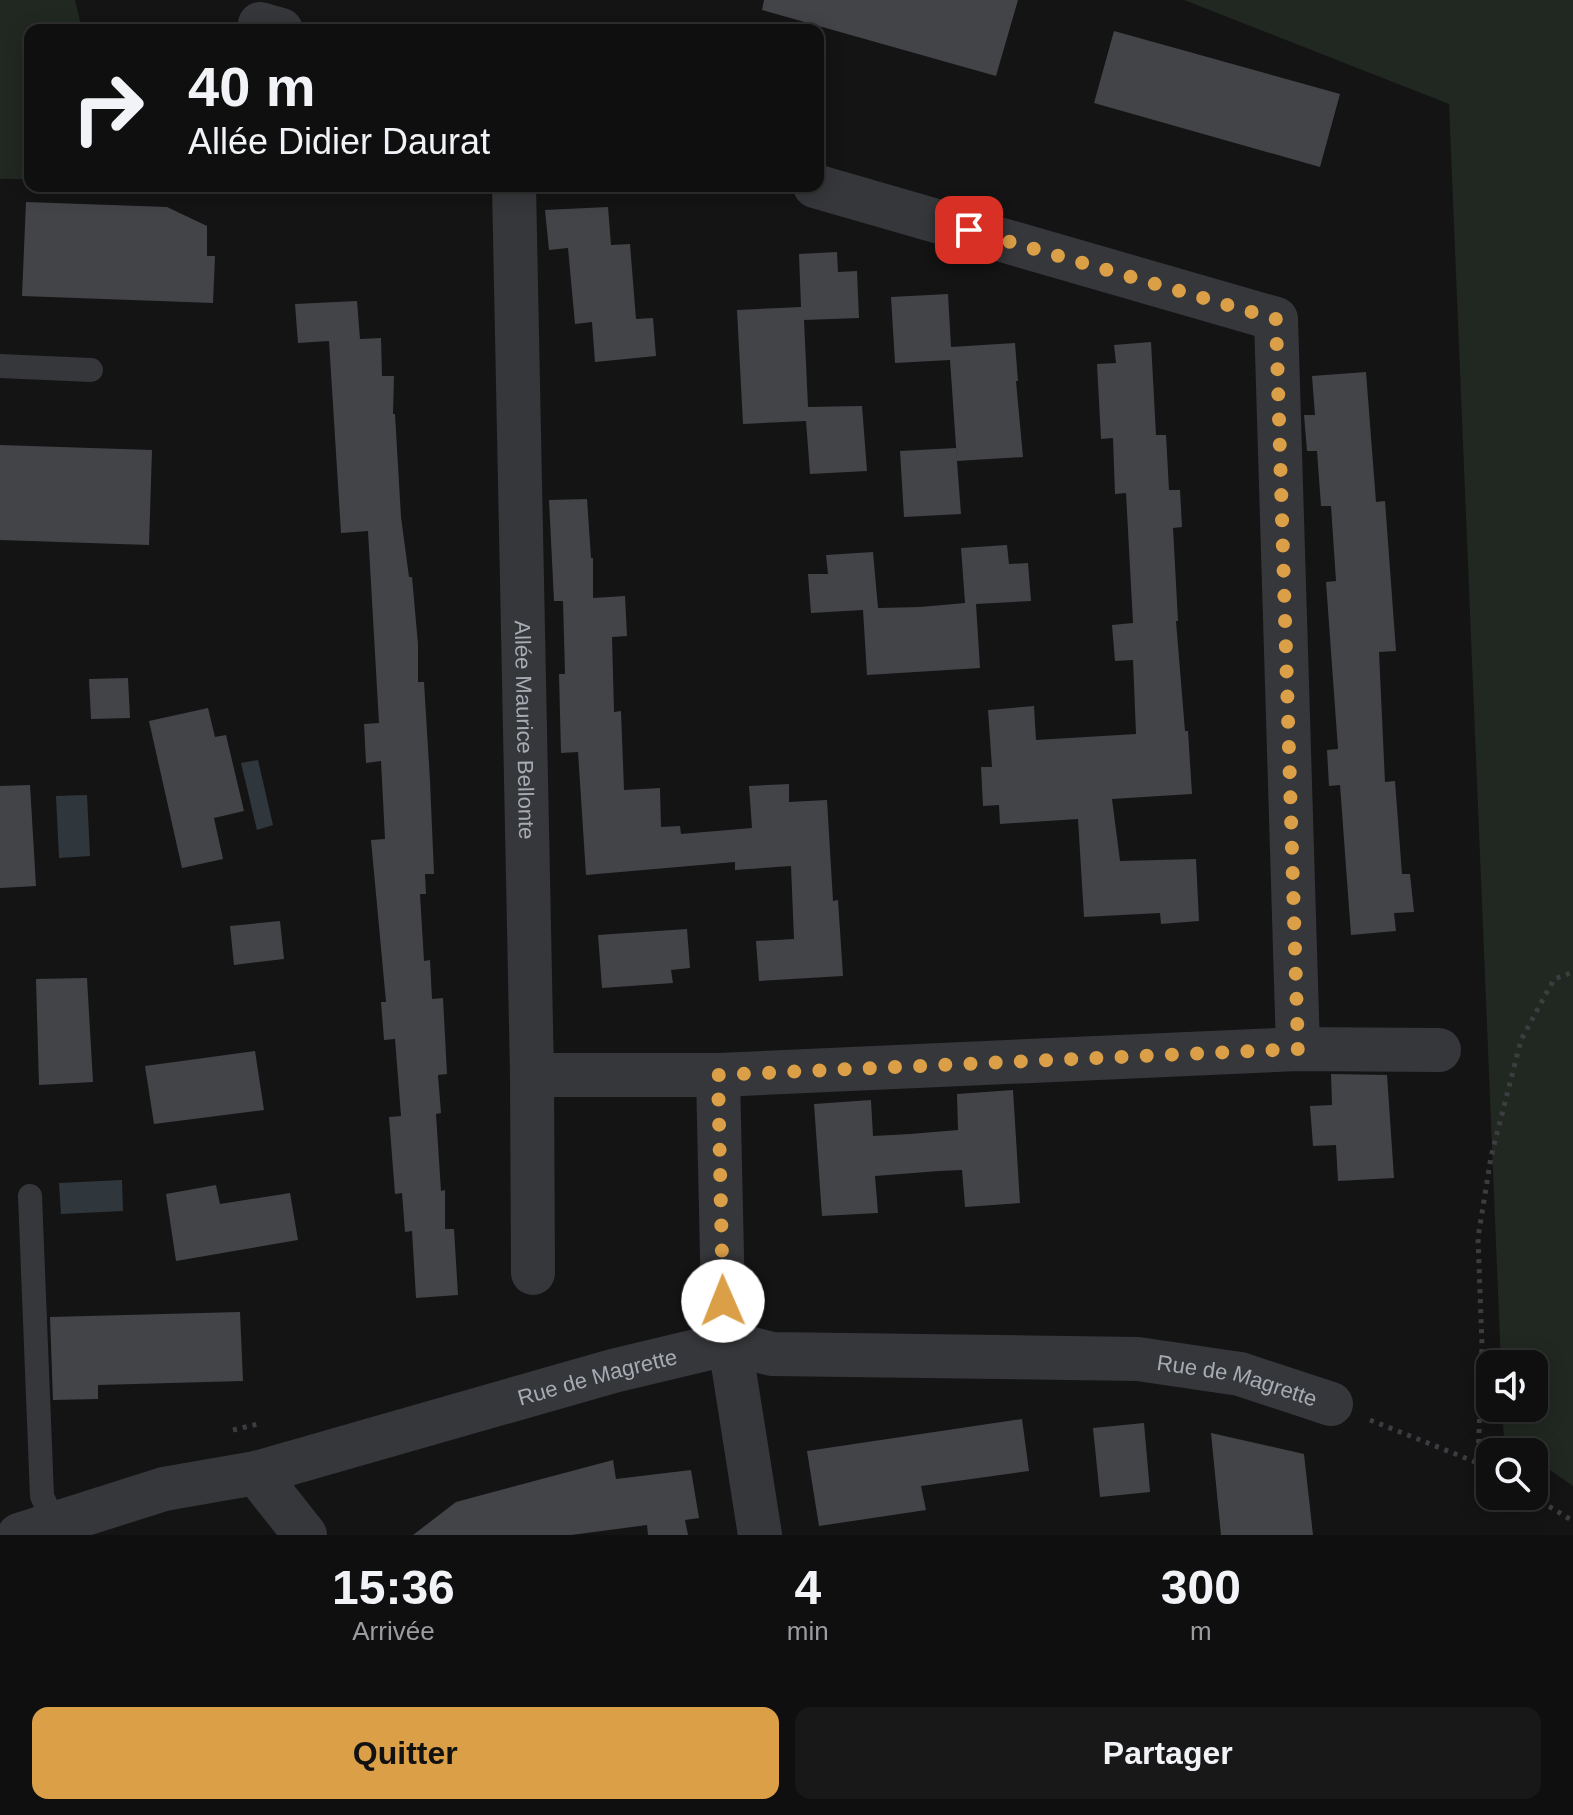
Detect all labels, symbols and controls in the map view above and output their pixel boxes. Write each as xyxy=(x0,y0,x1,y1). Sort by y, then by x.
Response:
text: 40 m xyxy=(188,55,316,118)
icon: right xyxy=(56,56,160,160)
text: Allée Didier Daurat xyxy=(188,121,490,162)
pin xyxy=(935,196,1003,264)
icon: arrive xyxy=(947,208,991,252)
street label: Allée Maurice Bellonte xyxy=(510,620,539,840)
position arrow xyxy=(681,1259,765,1343)
street label: Rue de Magrette xyxy=(515,1344,679,1411)
street label: Rue de Magrette xyxy=(1155,1350,1320,1412)
map controls xyxy=(1476,1350,1548,1510)
button: sound xyxy=(1476,1350,1548,1422)
button: search xyxy=(1476,1438,1548,1510)
text: 15:36 xyxy=(332,1561,455,1614)
text: 4 xyxy=(794,1561,821,1614)
text: 300 xyxy=(1161,1561,1241,1614)
text: Arrivée xyxy=(352,1616,435,1646)
text: min xyxy=(787,1616,829,1646)
text: m xyxy=(1190,1616,1212,1646)
button: Quitter xyxy=(32,1707,779,1799)
button: Partager xyxy=(795,1707,1541,1799)

